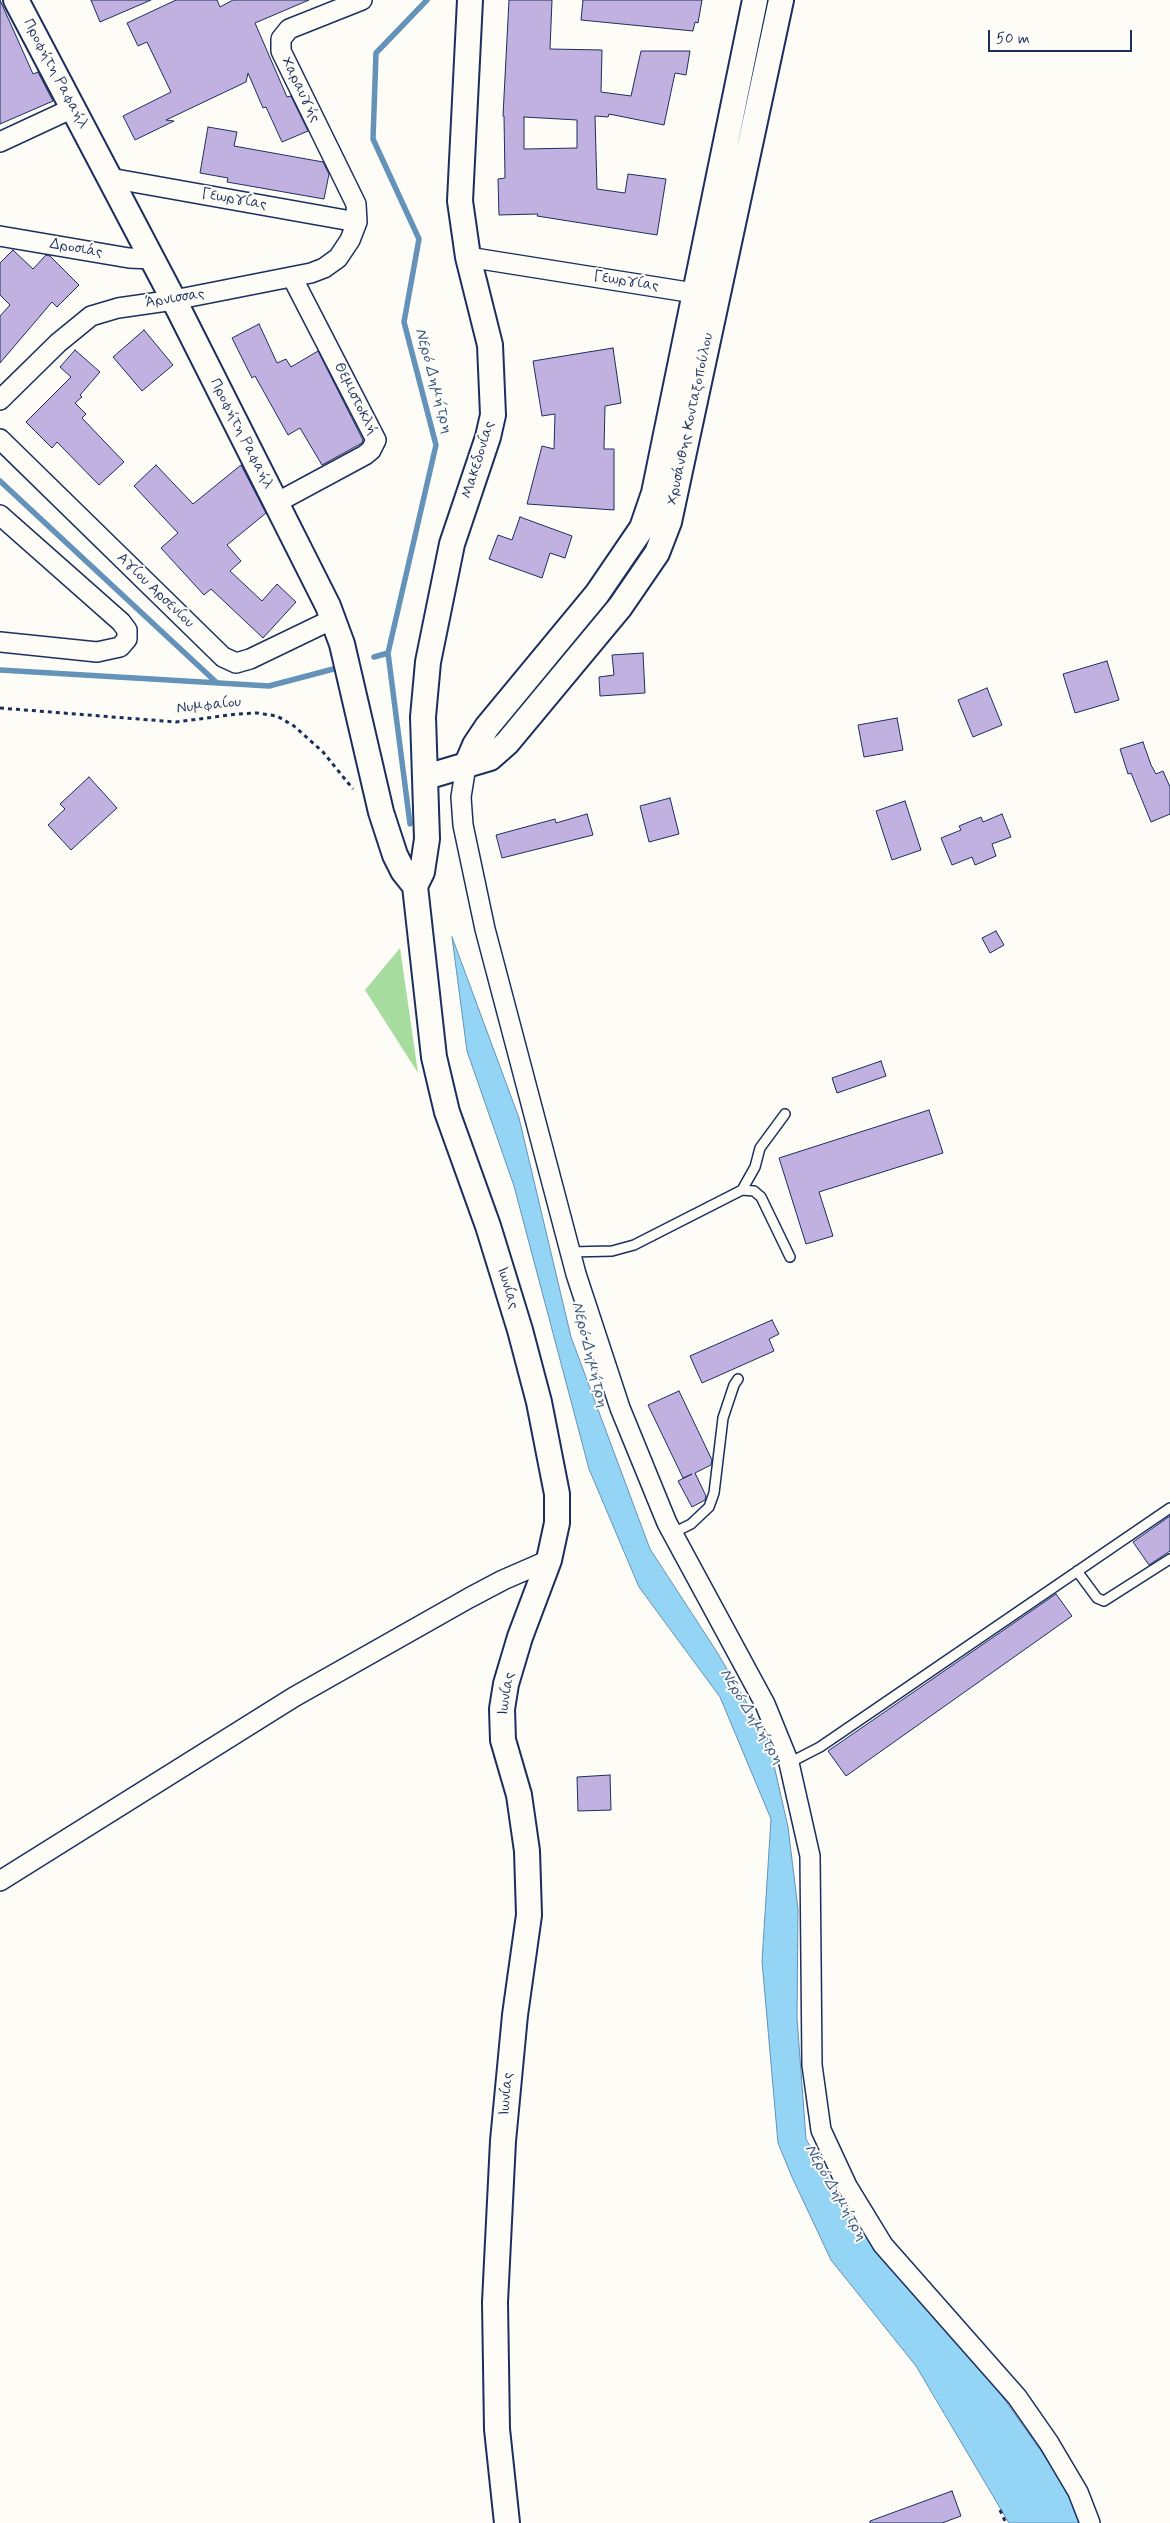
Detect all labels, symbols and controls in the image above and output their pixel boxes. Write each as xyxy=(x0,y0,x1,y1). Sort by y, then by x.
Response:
street label: Προφήτη Ραφαήλ xyxy=(18,16,92,132)
scale bar xyxy=(990,20,1134,52)
text: 50 m xyxy=(996,29,1030,49)
street label: Χαραυγής xyxy=(276,54,324,126)
street label: Γεωργίας xyxy=(200,185,268,215)
street label: Δροσιάς xyxy=(48,235,104,263)
street label: Γεωργίας xyxy=(592,268,660,296)
street label: Άρνισσας xyxy=(144,285,206,313)
water label: Νερό Δημήτρη xyxy=(410,326,456,436)
street label: Χρυσάνθης Κονταξοπούλου xyxy=(664,331,718,507)
street label: Θεμιστοκλή xyxy=(329,360,381,438)
street label: Προφήτη Ραφαήλ xyxy=(205,376,277,492)
street label: Μακεδονίας xyxy=(459,419,499,501)
street label: Αγίου Αρσενίου xyxy=(113,550,197,632)
street label: Νυμφαίου xyxy=(176,694,242,718)
street label: Ιωνίας xyxy=(492,1265,522,1311)
water label: Νερό Δημήτρη xyxy=(567,1300,611,1410)
water label: Νερό Δημήτρη xyxy=(715,1665,787,1769)
street label: Ιωνίας xyxy=(495,1671,519,1717)
street label: Ιωνίας xyxy=(496,2072,518,2116)
water label: Νερό Δημήτρη xyxy=(800,2141,870,2245)

